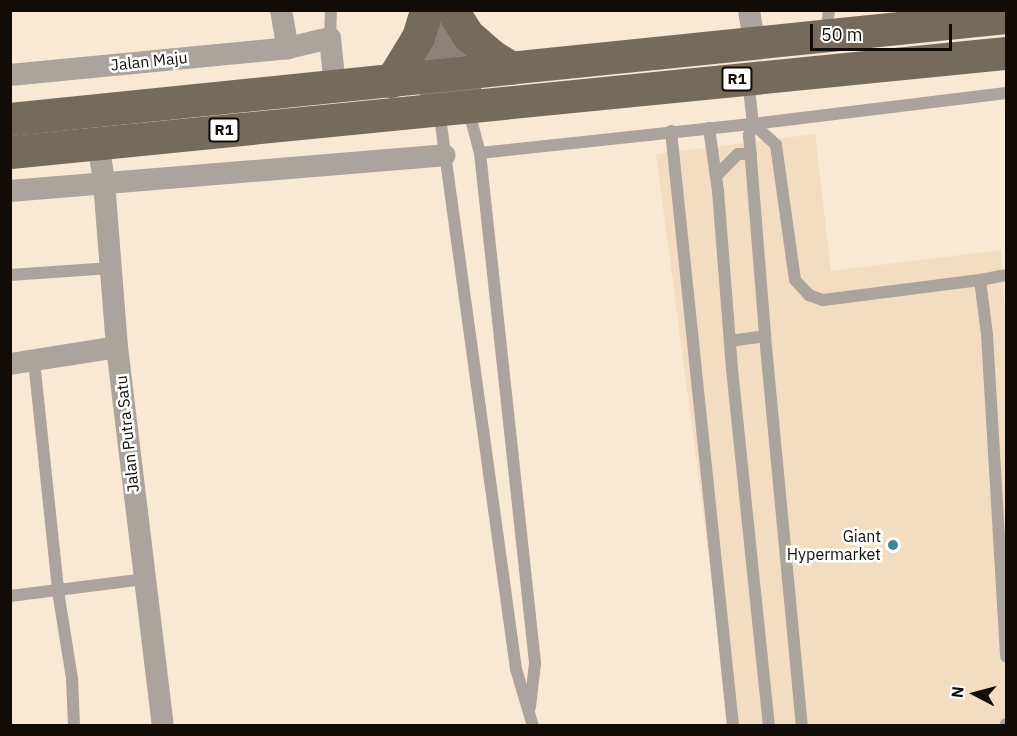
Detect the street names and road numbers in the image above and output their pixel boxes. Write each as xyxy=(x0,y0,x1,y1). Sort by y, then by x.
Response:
street label: Jalan Maju xyxy=(110,47,188,75)
road number: R1 xyxy=(720,67,754,91)
road number: R1 xyxy=(208,118,240,142)
street label: Jalan Putra Satu xyxy=(111,375,143,493)

